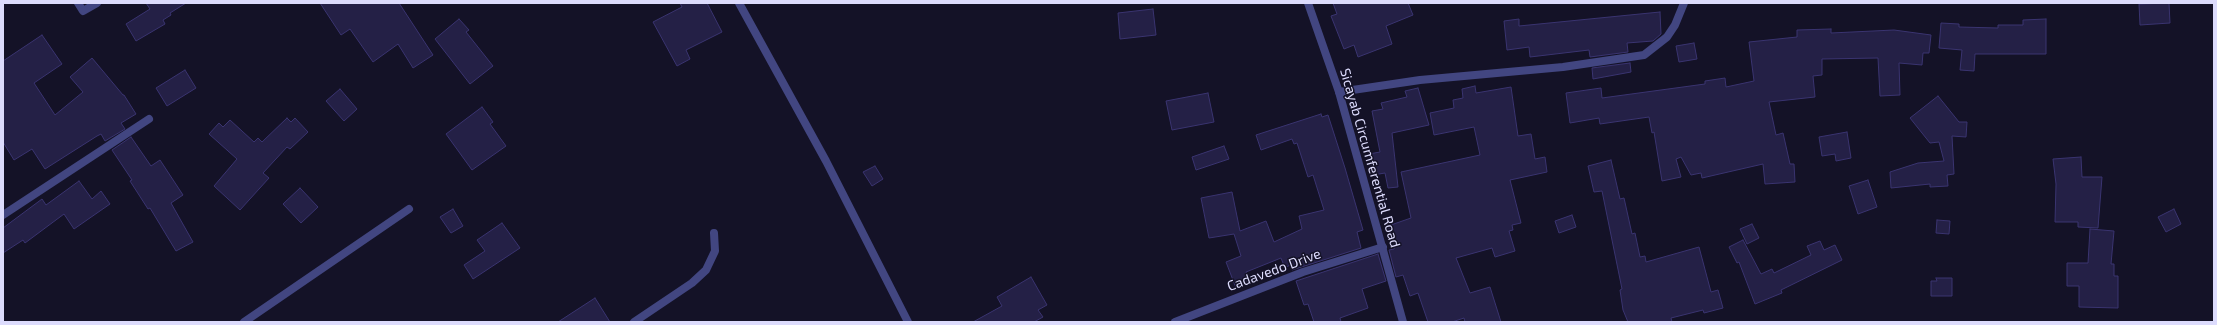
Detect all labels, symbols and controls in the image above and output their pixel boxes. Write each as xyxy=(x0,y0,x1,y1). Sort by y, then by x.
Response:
street label: Sicayab Circumferential Road xyxy=(1336,66,1404,250)
street label: Cadavedo Drive xyxy=(1225,245,1323,295)

